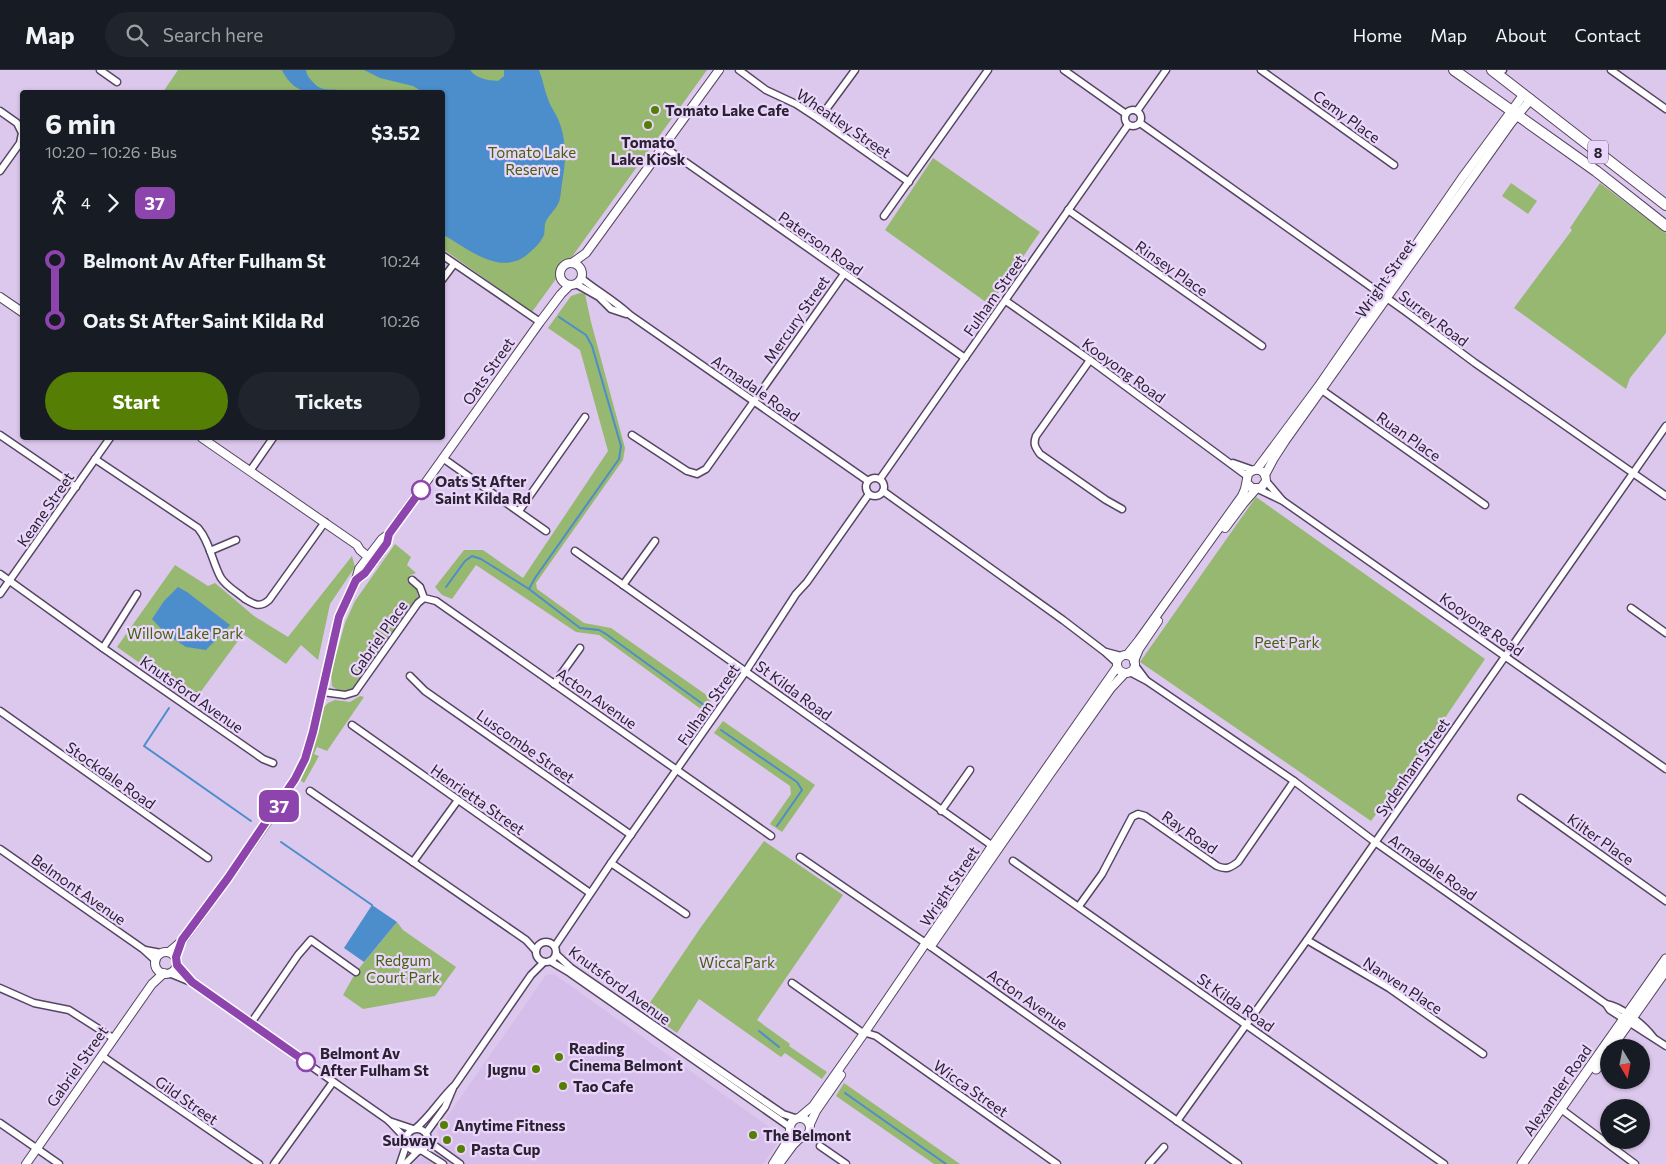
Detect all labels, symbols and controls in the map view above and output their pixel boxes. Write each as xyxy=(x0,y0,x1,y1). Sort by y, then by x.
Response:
search box xyxy=(105,12,455,57)
text: Map xyxy=(25,20,75,49)
icon: search xyxy=(123,21,151,49)
text: Search here xyxy=(163,23,263,46)
text: Home xyxy=(1353,24,1402,46)
text: Map xyxy=(1430,24,1467,46)
text: About xyxy=(1495,24,1547,46)
text: Contact xyxy=(1575,24,1641,46)
street label: Wheatley Street xyxy=(793,85,895,161)
street label: Cemy Place xyxy=(1310,86,1384,146)
place label: Tomato Lake Cafe xyxy=(665,101,789,119)
marker: Tomato Lake Cafe xyxy=(649,104,661,116)
text: 6 min xyxy=(45,106,116,140)
marker: Tomato Lake Kiosk xyxy=(642,119,654,131)
text: $3.52 xyxy=(371,121,420,144)
place label: Tomato Lake Kiosk xyxy=(611,133,686,168)
road number: 8 xyxy=(1588,140,1608,164)
text: 10:20 – 10:26 · Bus xyxy=(45,142,177,161)
park label: Tomato Lake Reserve xyxy=(488,143,576,178)
icon: walk xyxy=(45,189,73,217)
icon: forward xyxy=(99,189,127,217)
text: 37 xyxy=(145,192,165,214)
text: 4 xyxy=(81,193,91,212)
street label: Paterson Road xyxy=(775,207,867,279)
street label: Wright Street xyxy=(1351,235,1419,321)
street label: Rinsey Place xyxy=(1132,237,1212,300)
text: Belmont Av After Fulham St xyxy=(83,249,326,272)
text: 10:24 xyxy=(381,251,420,270)
street label: Fulham Street xyxy=(959,251,1029,339)
street label: Mercury Street xyxy=(759,272,833,366)
street label: Surrey Road xyxy=(1396,286,1472,350)
text: Oats St After Saint Kilda Rd xyxy=(83,309,324,332)
text: 10:26 xyxy=(380,311,420,330)
street label: Oats Street xyxy=(458,334,518,408)
street label: Kooyong Road xyxy=(1079,334,1169,406)
street label: Armadale Road xyxy=(708,351,804,425)
button: Start xyxy=(45,372,228,430)
button: Tickets xyxy=(238,372,420,430)
street label: Ruan Place xyxy=(1374,407,1445,465)
street label: Keane Street xyxy=(13,468,77,550)
place label: Oats St After Saint Kilda Rd xyxy=(435,472,531,507)
marker: Oats St After Saint Kilda Rd xyxy=(411,480,431,500)
street label: Kooyong Road xyxy=(1437,588,1527,660)
street label: Gabriel Place xyxy=(345,597,411,679)
park label: Willow Lake Park xyxy=(127,624,243,642)
park label: Peet Park xyxy=(1254,633,1320,651)
street label: Knutsford Avenue xyxy=(137,652,247,736)
street label: St Kilda Road xyxy=(752,656,836,724)
street label: Fulham Street xyxy=(673,660,743,748)
street label: Acton Avenue xyxy=(553,664,641,732)
street label: Luscombe Street xyxy=(474,706,578,786)
street label: Sydenham Street xyxy=(1371,714,1453,820)
street label: Stockdale Road xyxy=(63,738,159,812)
street label: Henrietta Street xyxy=(427,760,529,838)
line badge: 37 xyxy=(256,790,302,822)
text: 37 xyxy=(269,795,289,817)
street label: Ray Road xyxy=(1159,806,1221,858)
street label: Kilter Place xyxy=(1564,810,1638,868)
street label: Armadale Road xyxy=(1385,830,1481,904)
street label: Wright Street xyxy=(916,843,982,929)
street label: Belmont Avenue xyxy=(28,850,130,928)
street label: Knutsford Avenue xyxy=(565,942,675,1028)
park label: Redgum Court Park xyxy=(366,951,440,986)
park label: Wicca Park xyxy=(699,953,775,971)
street label: Nanven Place xyxy=(1360,953,1446,1017)
street label: Acton Avenue xyxy=(984,965,1072,1033)
street label: St Kilda Road xyxy=(1194,969,1278,1035)
street label: Gabriel Street xyxy=(43,1022,111,1110)
place label: Reading Cinema Belmont xyxy=(569,1039,683,1074)
north arrow xyxy=(1600,1039,1650,1089)
map controls xyxy=(1600,1039,1650,1149)
street label: Alexander Road xyxy=(1519,1041,1595,1139)
place label: Belmont Av After Fulham St xyxy=(320,1044,429,1079)
marker: Reading Cinema Belmont xyxy=(553,1051,565,1063)
marker: Belmont Av After Fulham St xyxy=(296,1052,316,1072)
street label: Wicca Street xyxy=(930,1056,1012,1120)
place label: Jugnu xyxy=(487,1060,526,1078)
marker: Jugnu xyxy=(530,1063,542,1075)
street label: Gild Street xyxy=(152,1072,222,1128)
place label: Tao Cafe xyxy=(573,1077,633,1095)
marker: Tao Cafe xyxy=(557,1080,569,1092)
button: layers xyxy=(1600,1099,1650,1149)
place label: Anytime Fitness xyxy=(454,1116,566,1134)
marker: Anytime Fitness xyxy=(438,1119,450,1131)
place label: The Belmont xyxy=(763,1126,851,1144)
marker: The Belmont xyxy=(747,1129,759,1141)
place label: Subway xyxy=(383,1131,438,1149)
marker: Subway xyxy=(441,1134,453,1146)
place label: Pasta Cup xyxy=(471,1140,540,1158)
marker: Pasta Cup xyxy=(455,1143,467,1155)

